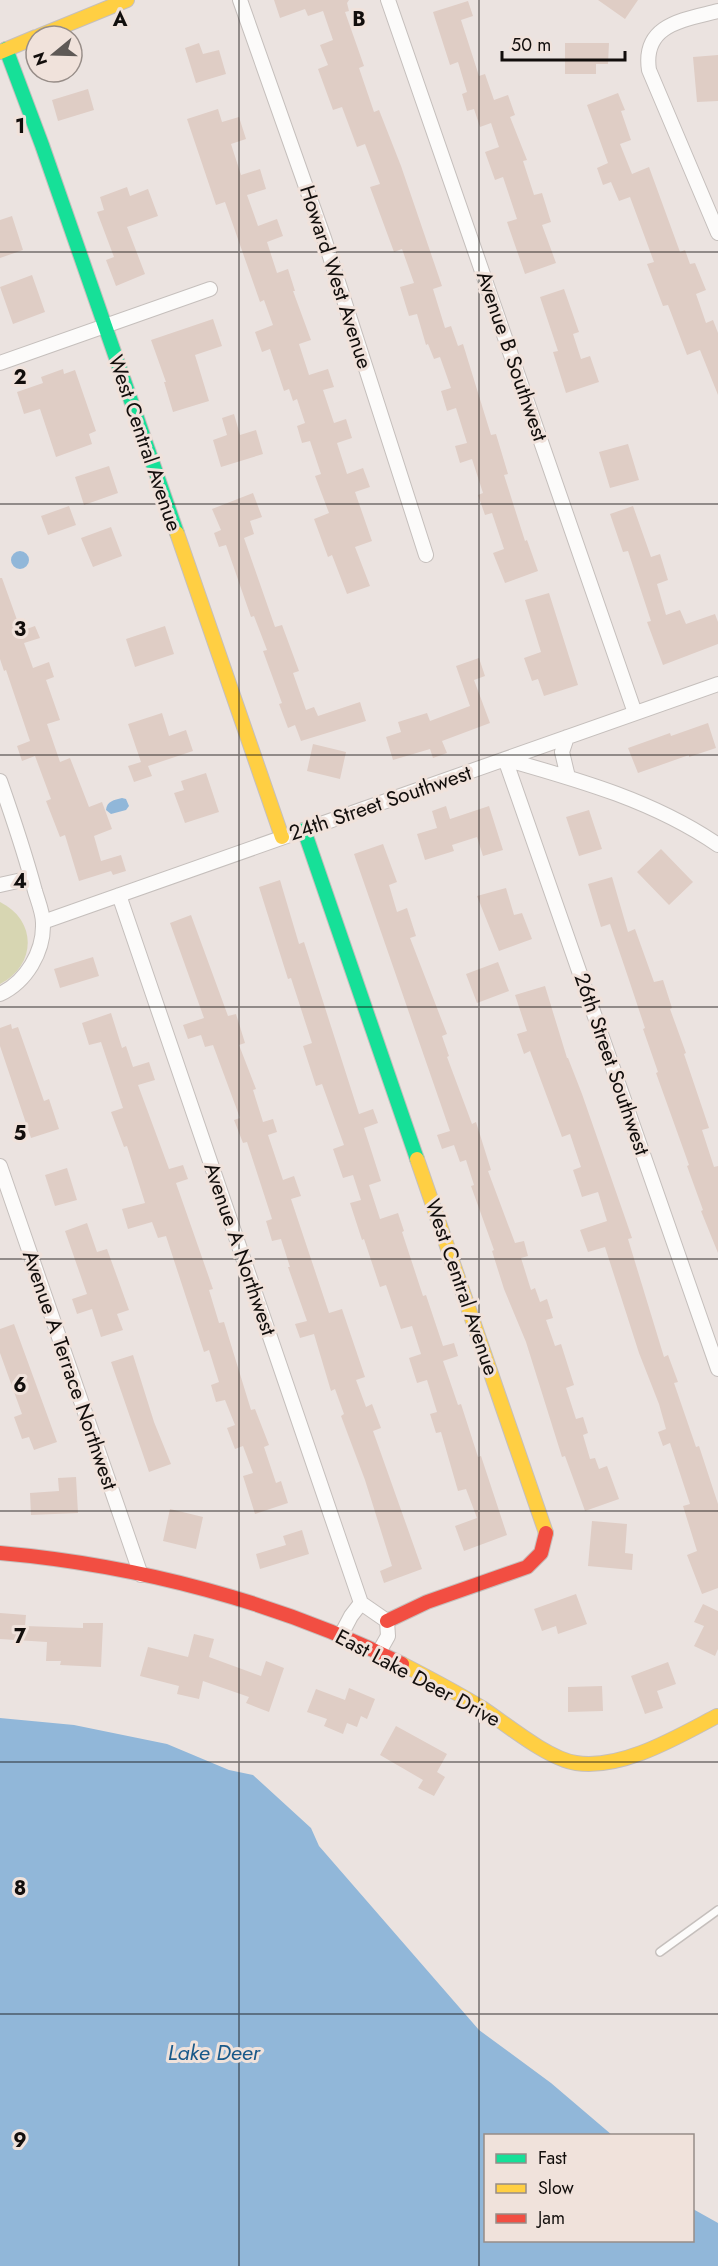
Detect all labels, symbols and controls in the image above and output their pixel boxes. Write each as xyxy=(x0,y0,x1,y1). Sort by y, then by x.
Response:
text: A xyxy=(112,5,128,34)
text: B xyxy=(352,5,366,34)
north arrow xyxy=(24,24,84,84)
scale bar xyxy=(502,24,625,62)
text: 50 m xyxy=(511,32,551,58)
text: N xyxy=(27,49,53,68)
text: 1 xyxy=(15,112,25,141)
street label: Howard West Avenue xyxy=(292,181,380,373)
street label: Avenue B Southwest xyxy=(469,267,555,445)
street label: West Central Avenue xyxy=(101,351,189,535)
text: 2 xyxy=(13,363,27,392)
text: 3 xyxy=(14,615,26,644)
street label: 24th Street Southwest xyxy=(285,758,475,848)
text: 4 xyxy=(13,867,27,896)
street label: 26th Street Southwest xyxy=(567,969,657,1159)
text: 5 xyxy=(14,1119,27,1148)
street label: Avenue A Northwest xyxy=(196,1159,284,1339)
street label: West Central Avenue xyxy=(418,1195,506,1379)
street label: Avenue A Terrace Northwest xyxy=(15,1246,125,1494)
text: 6 xyxy=(13,1371,27,1400)
text: 7 xyxy=(14,1622,27,1651)
street label: East Lake Deer Drive xyxy=(330,1622,506,1734)
text: 8 xyxy=(14,1874,26,1903)
water label: Lake Deer xyxy=(168,2036,262,2068)
text: 9 xyxy=(13,2126,27,2155)
legend xyxy=(484,2134,694,2242)
text: Fast xyxy=(538,2145,567,2171)
text: Slow xyxy=(538,2175,575,2201)
text: Jam xyxy=(536,2205,565,2231)

